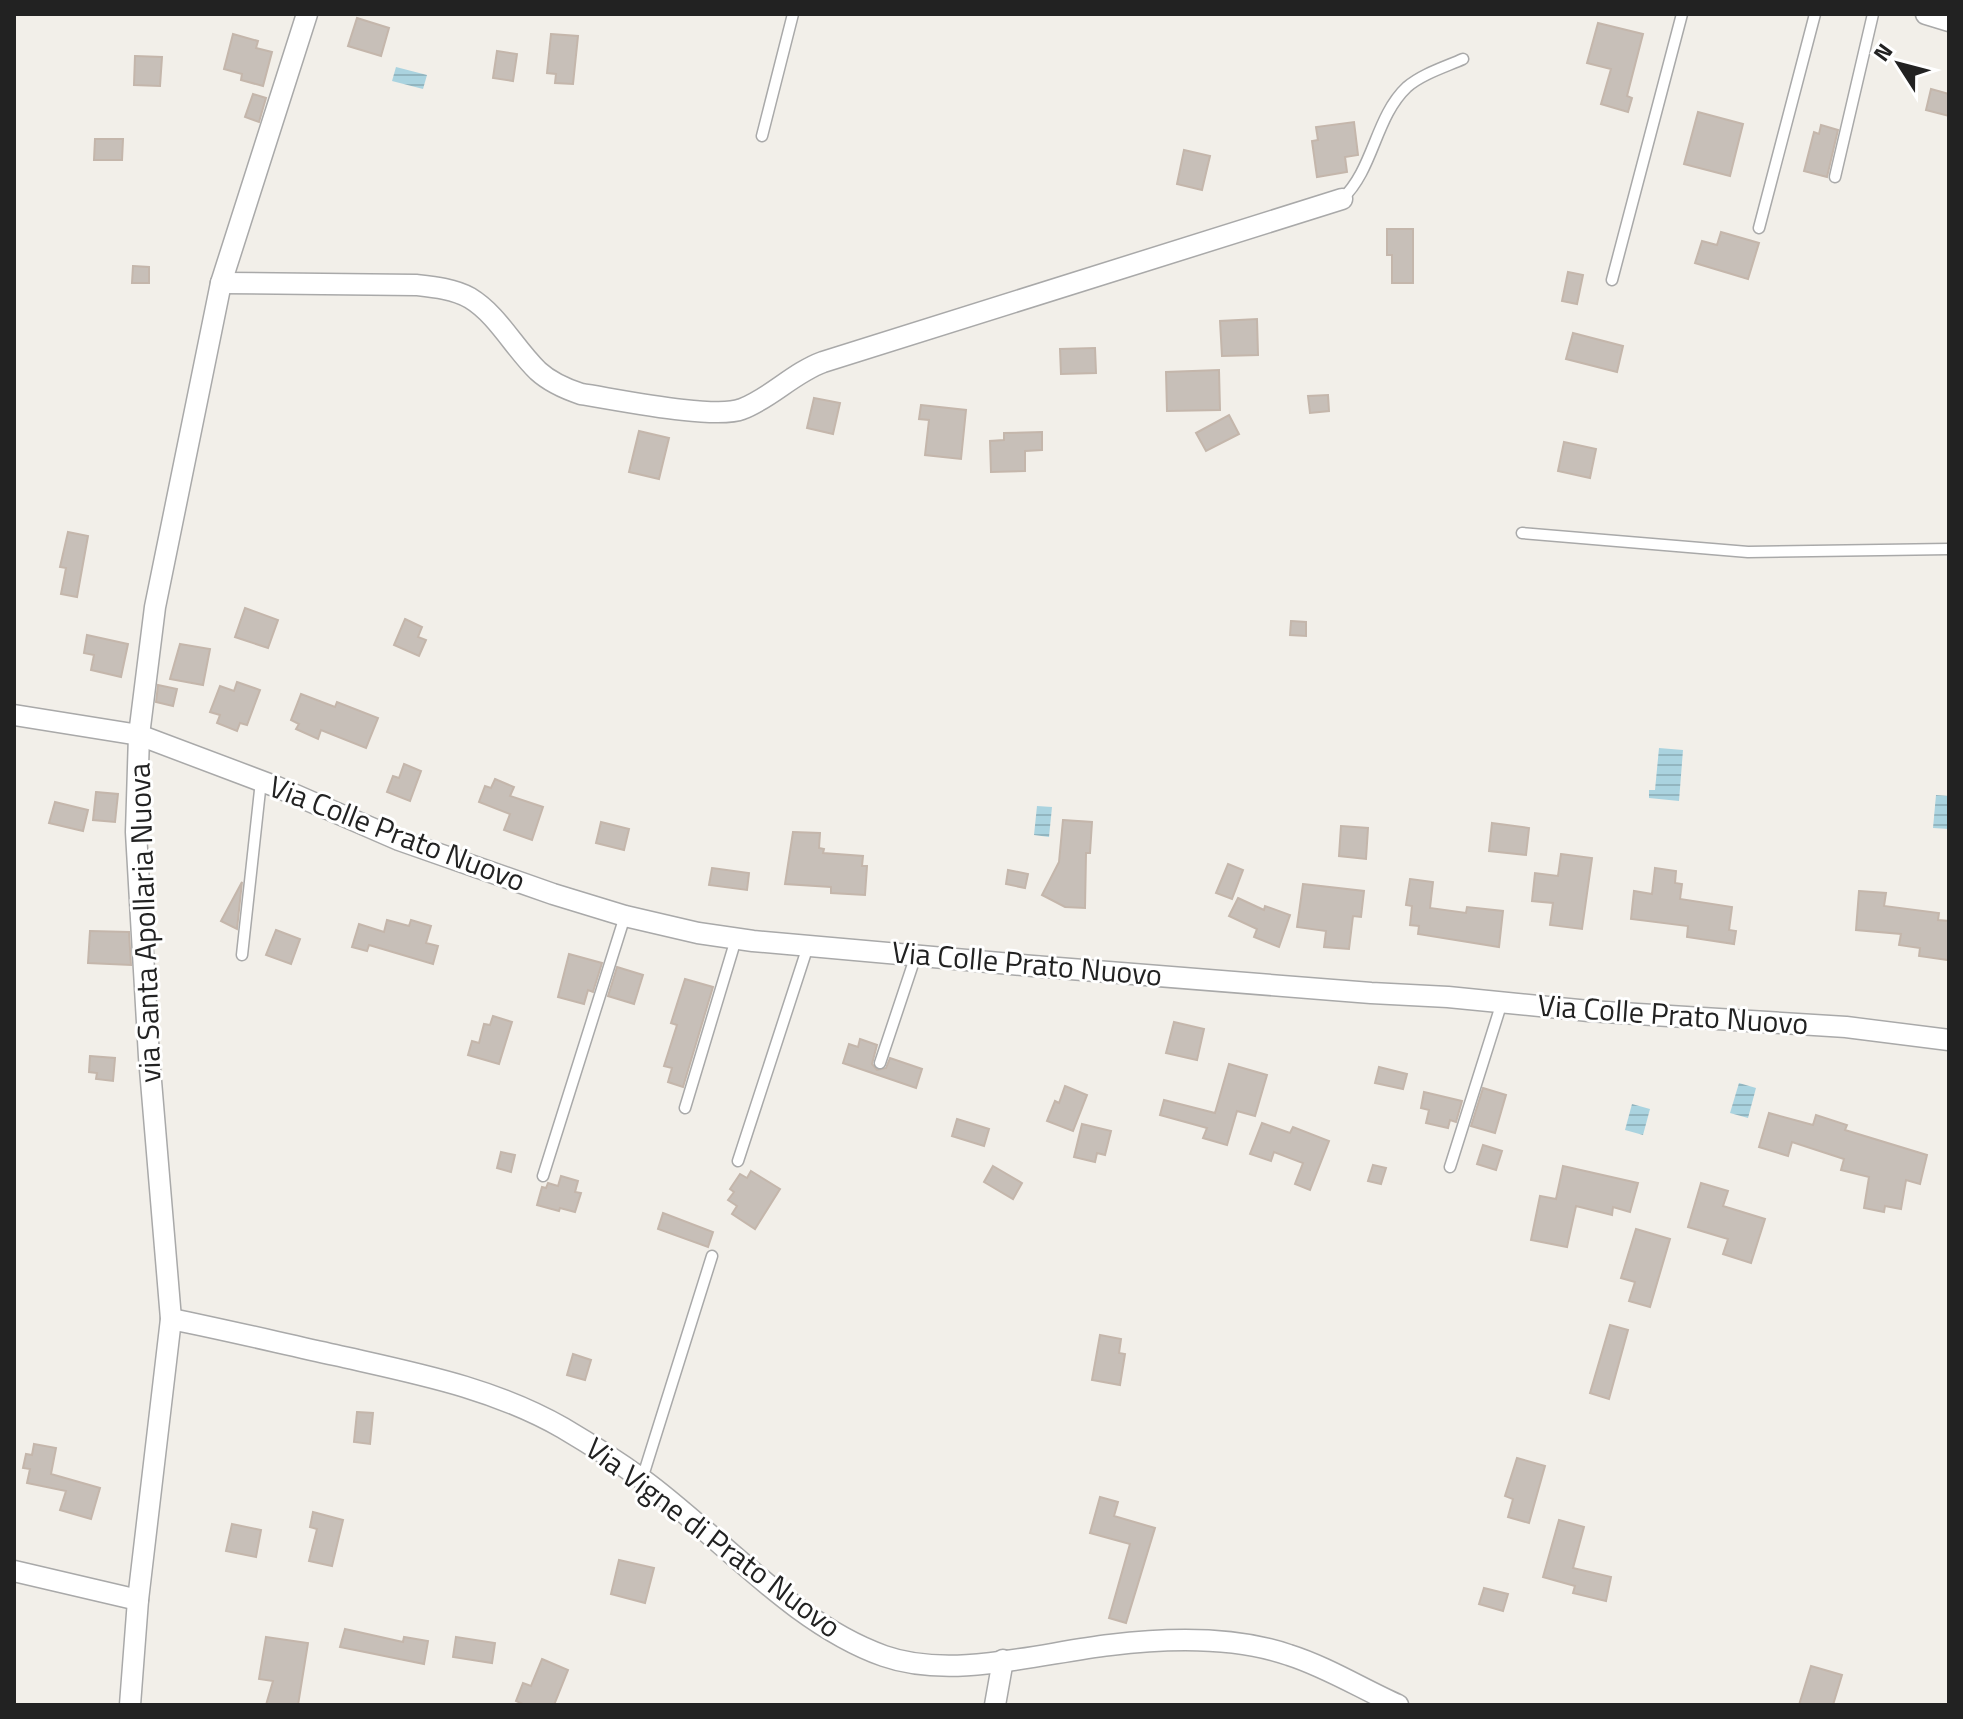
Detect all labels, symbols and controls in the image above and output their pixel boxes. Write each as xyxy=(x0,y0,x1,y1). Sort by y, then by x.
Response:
north arrow xyxy=(1859,24,1939,104)
text: N xyxy=(1865,36,1901,68)
street label: via Santa Apollaria Nuova xyxy=(115,762,173,1084)
street label: Via Colle Prato Nuovo xyxy=(263,763,532,903)
street label: Via Colle Prato Nuovo xyxy=(890,928,1164,998)
street label: Via Colle Prato Nuovo xyxy=(1536,982,1810,1046)
street label: Via Vigne di Prato Nuovo xyxy=(576,1426,851,1649)

